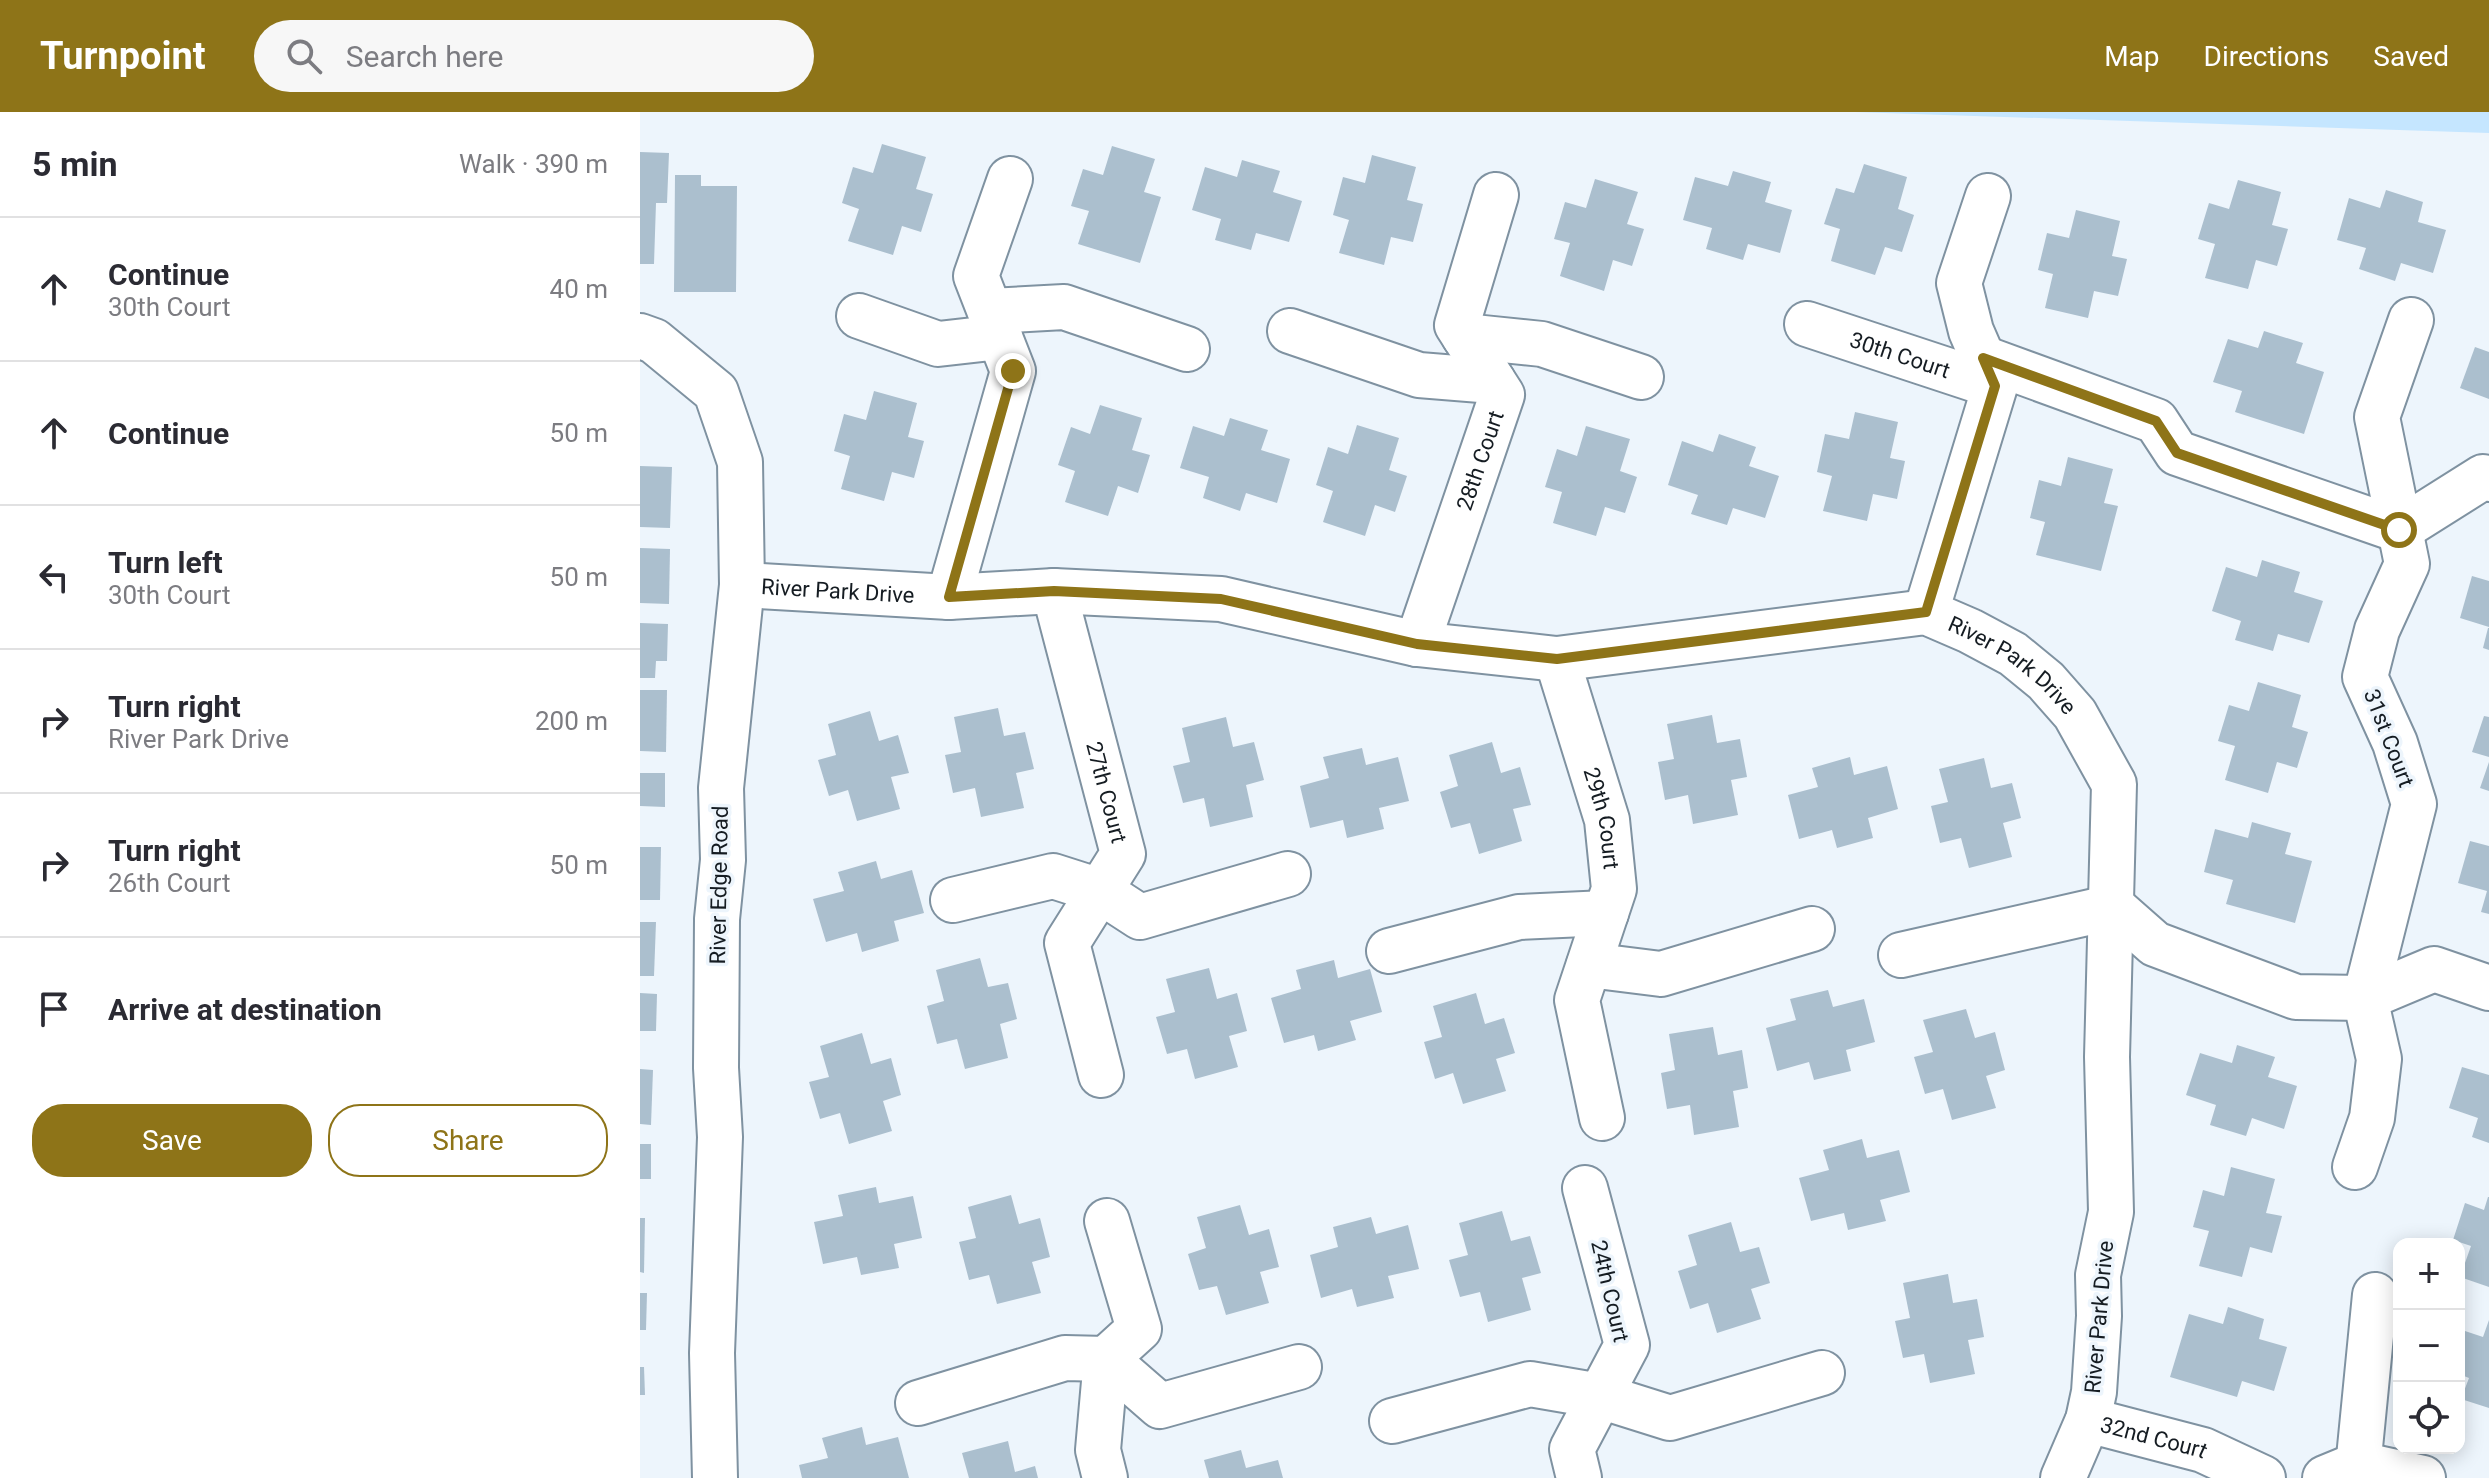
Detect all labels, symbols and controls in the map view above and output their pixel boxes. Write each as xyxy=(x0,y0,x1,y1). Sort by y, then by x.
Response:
search box xyxy=(254,20,814,92)
text: Turnpoint xyxy=(40,34,206,78)
icon: search xyxy=(282,34,326,78)
text: Search here xyxy=(346,39,504,74)
text: Map xyxy=(2104,40,2160,73)
text: Directions xyxy=(2204,40,2329,73)
text: Saved xyxy=(2373,40,2449,73)
text: 5 min xyxy=(32,144,117,184)
text: Walk · 390 m xyxy=(459,149,608,179)
text: Continue xyxy=(108,257,229,292)
icon: ahead xyxy=(32,267,76,311)
text: 40 m xyxy=(550,274,608,304)
text: 30th Court xyxy=(108,292,231,322)
street label: 30th Court xyxy=(1847,327,1953,383)
route end xyxy=(995,353,1031,389)
street label: 28th Court xyxy=(1451,407,1508,514)
icon: ahead xyxy=(32,411,76,455)
text: Continue xyxy=(108,416,229,451)
text: 50 m xyxy=(550,418,608,448)
route start xyxy=(2381,512,2417,548)
text: Turn left xyxy=(108,545,223,580)
icon: left xyxy=(32,555,76,599)
text: 50 m xyxy=(550,562,608,592)
street label: River Park Drive xyxy=(761,574,915,607)
text: 30th Court xyxy=(108,580,231,610)
street label: River Park Drive xyxy=(1945,611,2082,719)
street label: 31st Court xyxy=(2359,685,2419,791)
text: Turn right xyxy=(108,689,241,724)
icon: right xyxy=(32,699,76,743)
text: 200 m xyxy=(535,706,608,736)
text: River Park Drive xyxy=(108,724,289,754)
street label: 27th Court xyxy=(1082,739,1132,846)
street label: 29th Court xyxy=(1579,764,1624,870)
street label: River Edge Road xyxy=(705,805,733,965)
text: Turn right xyxy=(108,833,241,868)
icon: right xyxy=(32,843,76,887)
text: 50 m xyxy=(550,850,608,880)
text: 26th Court xyxy=(108,868,231,898)
icon: arrive xyxy=(32,987,76,1031)
text: Arrive at destination xyxy=(108,992,382,1027)
button: Save xyxy=(32,1104,312,1177)
button: Share xyxy=(328,1104,608,1177)
street label: 24th Court xyxy=(1586,1238,1634,1344)
map controls xyxy=(2393,1238,2465,1454)
button: + xyxy=(2393,1238,2465,1310)
street label: River Park Drive xyxy=(2080,1240,2118,1394)
button: − xyxy=(2393,1310,2465,1382)
button: locate xyxy=(2393,1382,2465,1454)
street label: 32nd Court xyxy=(2098,1411,2212,1463)

